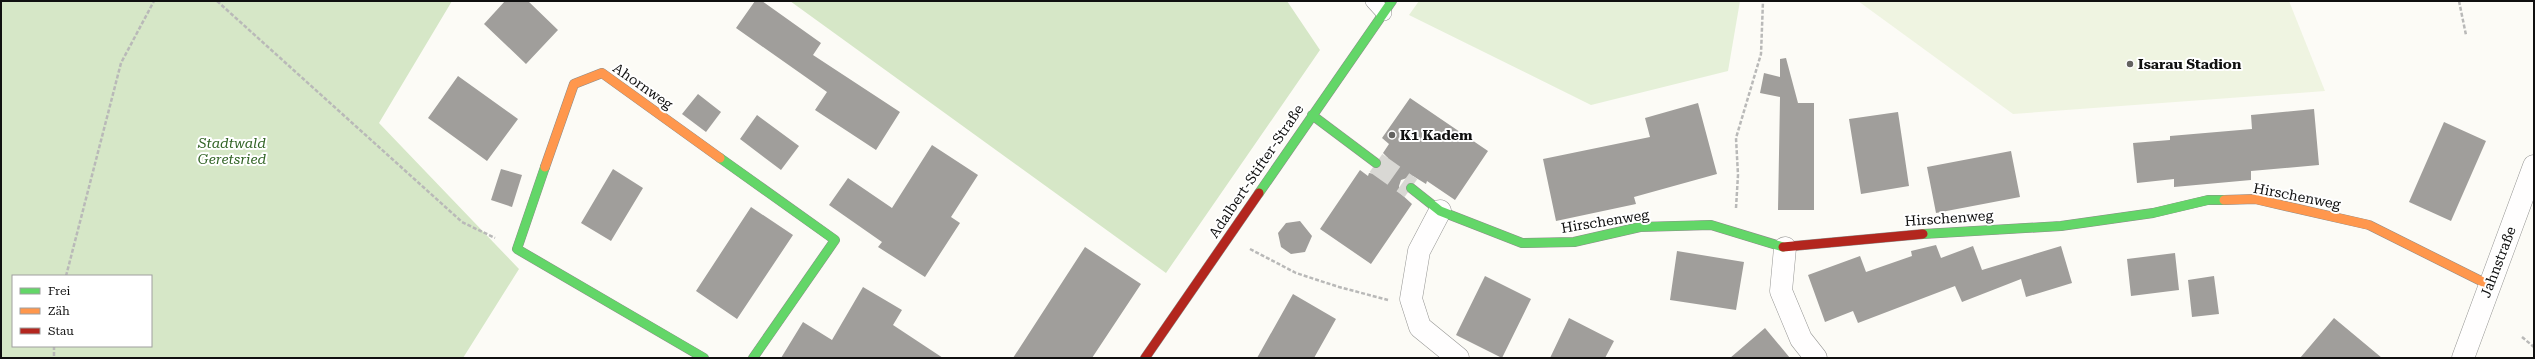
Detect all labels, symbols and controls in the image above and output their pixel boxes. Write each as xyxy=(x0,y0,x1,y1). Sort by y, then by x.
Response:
place label: Isarau Stadion xyxy=(2138,56,2242,72)
marker: Isarau Stadion xyxy=(2125,59,2135,69)
street label: Ahornweg xyxy=(610,60,676,112)
street label: Adalbert-Stifter-Straße xyxy=(1205,101,1307,241)
place label: K1 Kadem xyxy=(1400,127,1473,143)
marker: K1 Kadem xyxy=(1387,130,1397,140)
park label: Stadtwald Geretsried xyxy=(197,135,267,167)
street label: Hirschenweg xyxy=(2252,180,2342,212)
street label: Hirschenweg xyxy=(1560,206,1650,236)
street label: Hirschenweg xyxy=(1904,207,1994,229)
street label: Jahnstraße xyxy=(2477,224,2519,300)
legend xyxy=(12,275,152,347)
text: Frei xyxy=(48,284,70,298)
text: Zäh xyxy=(48,304,70,318)
text: Stau xyxy=(48,324,74,338)

